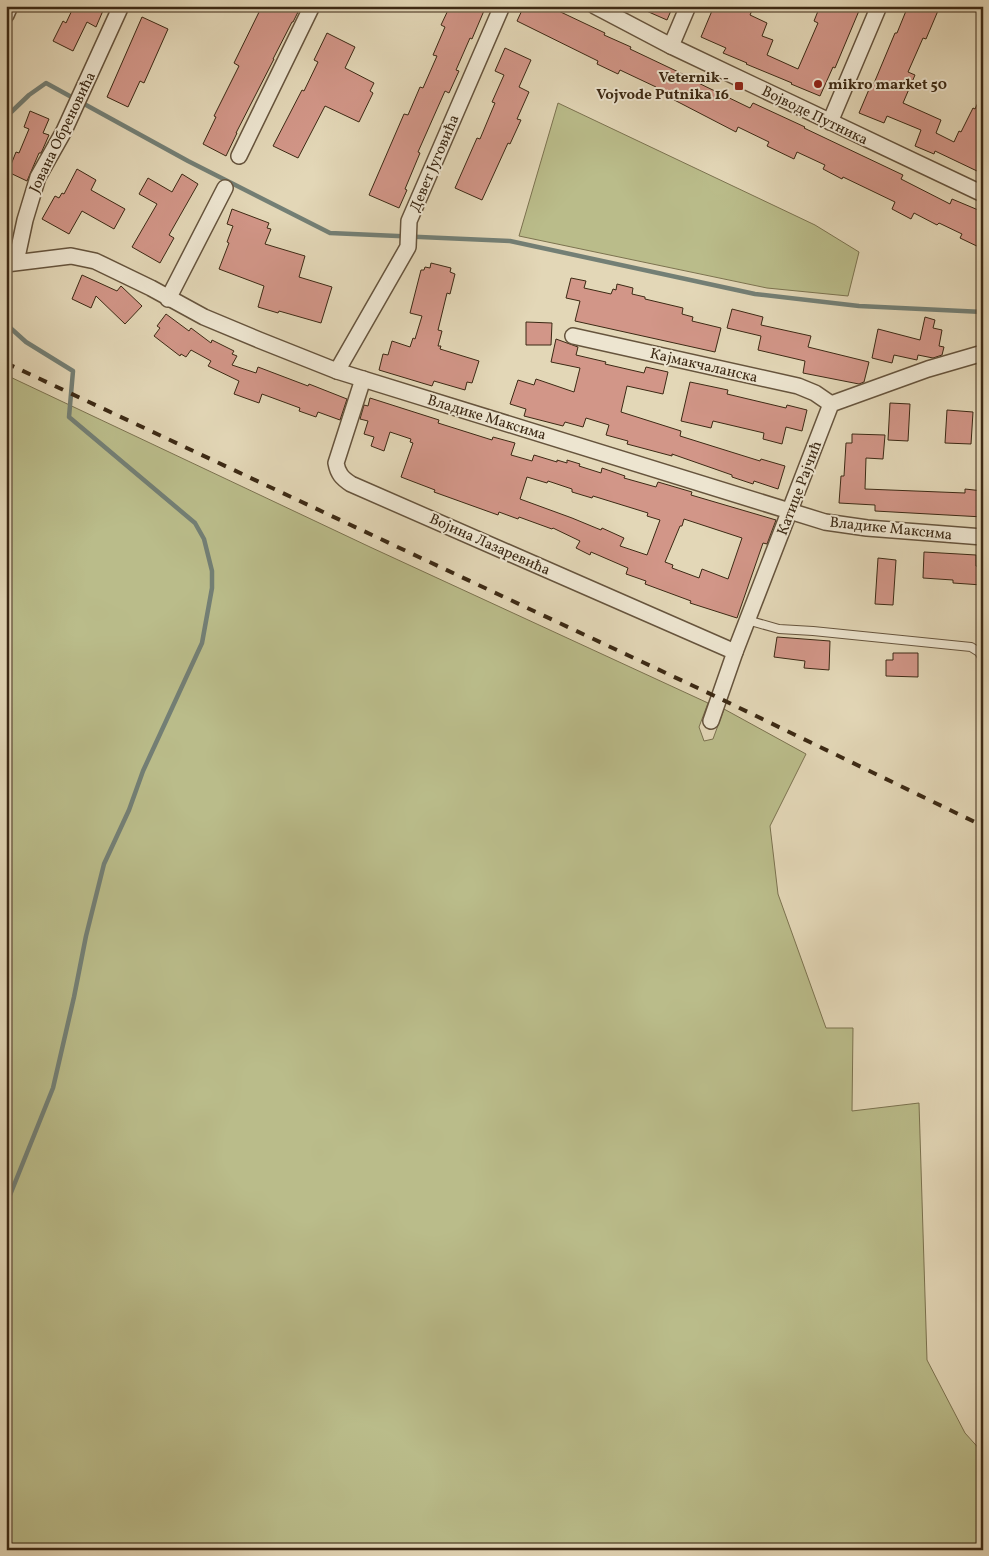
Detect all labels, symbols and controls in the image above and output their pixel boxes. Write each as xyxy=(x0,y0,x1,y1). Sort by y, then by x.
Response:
place label: Veternik - Vojvode Putnika 16 xyxy=(596,68,729,106)
street label: Јована Обреновића xyxy=(25,69,102,197)
place label: mikro market 50 xyxy=(828,75,947,96)
marker: mikro market 50 xyxy=(812,78,824,90)
marker: Veternik - Vojvode Putnika 16 xyxy=(733,80,745,92)
street label: Војводе Путника xyxy=(758,82,871,151)
street label: Девет Југовића xyxy=(405,112,465,215)
street label: Кајмакчаланска xyxy=(648,344,760,389)
street label: Владике Максима xyxy=(425,390,549,447)
street label: Катице Рајчић xyxy=(773,438,828,539)
street label: Војина Лазаревића xyxy=(426,509,553,581)
street label: Владике Максима xyxy=(828,513,953,546)

